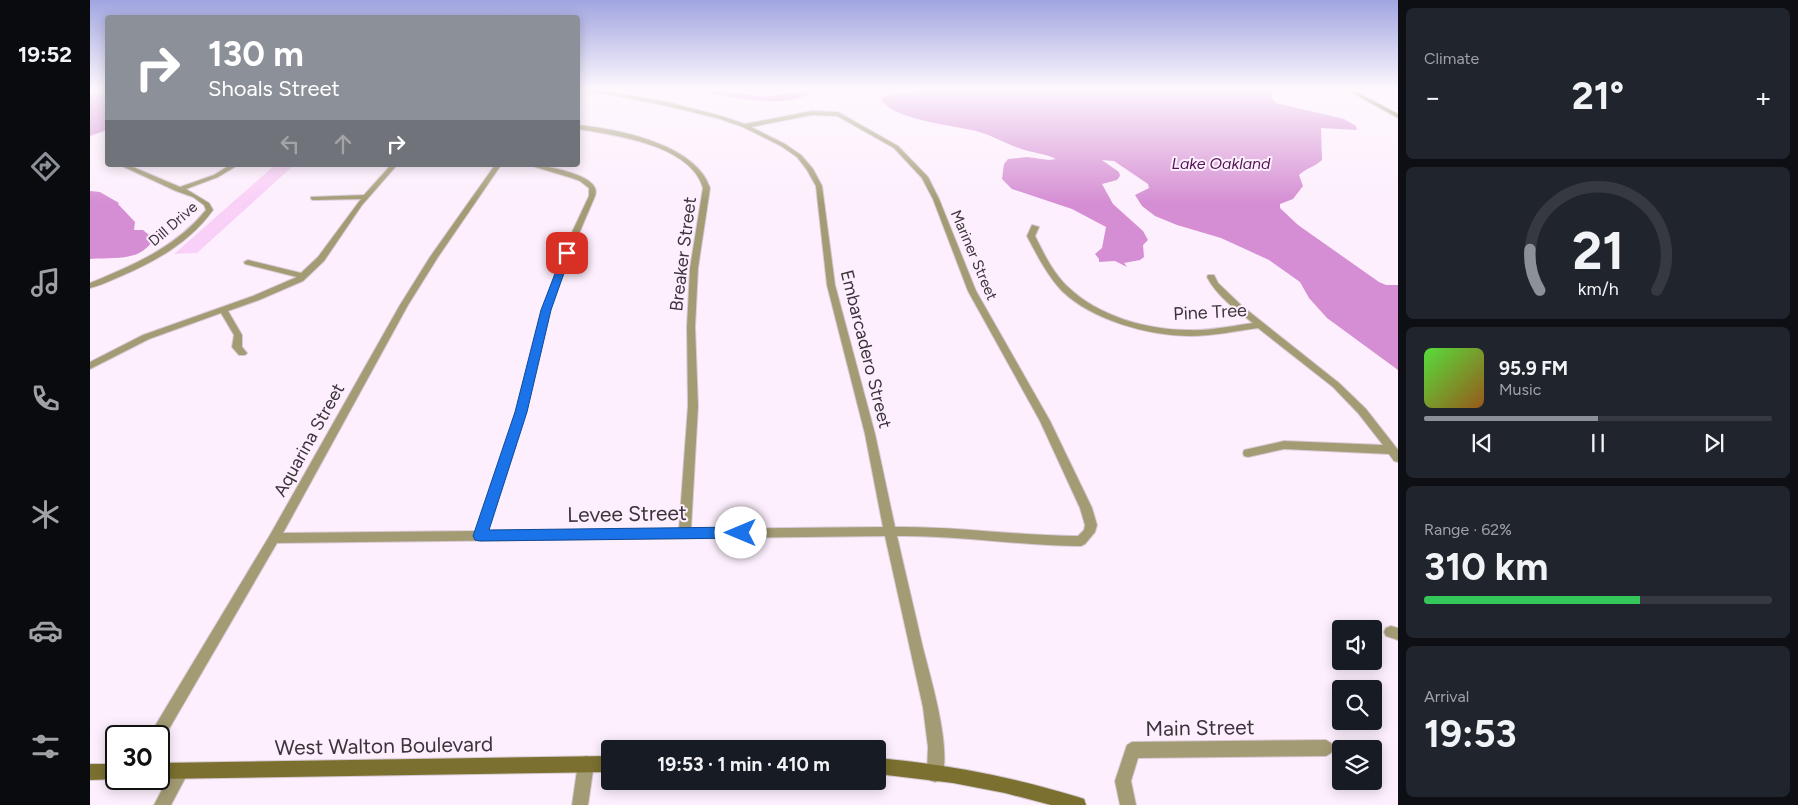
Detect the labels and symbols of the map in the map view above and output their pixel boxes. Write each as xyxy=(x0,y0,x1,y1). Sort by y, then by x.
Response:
water label: Lake Oakland xyxy=(1172,154,1271,173)
street label: Breaker Street xyxy=(665,195,701,313)
street label: Dill Drive xyxy=(145,198,201,250)
street label: Mariner Street xyxy=(947,207,1001,303)
pin xyxy=(546,232,588,274)
street label: Embarcadero Street xyxy=(836,268,896,431)
street label: Pine Tree xyxy=(1173,299,1248,325)
street label: Aquarina Street xyxy=(269,379,349,500)
street label: Levee Street xyxy=(567,500,687,527)
position arrow xyxy=(714,506,766,558)
street label: Main Street xyxy=(1145,714,1255,741)
speed limit sign: 30 xyxy=(105,725,170,790)
street label: West Walton Boulevard xyxy=(274,731,494,760)

